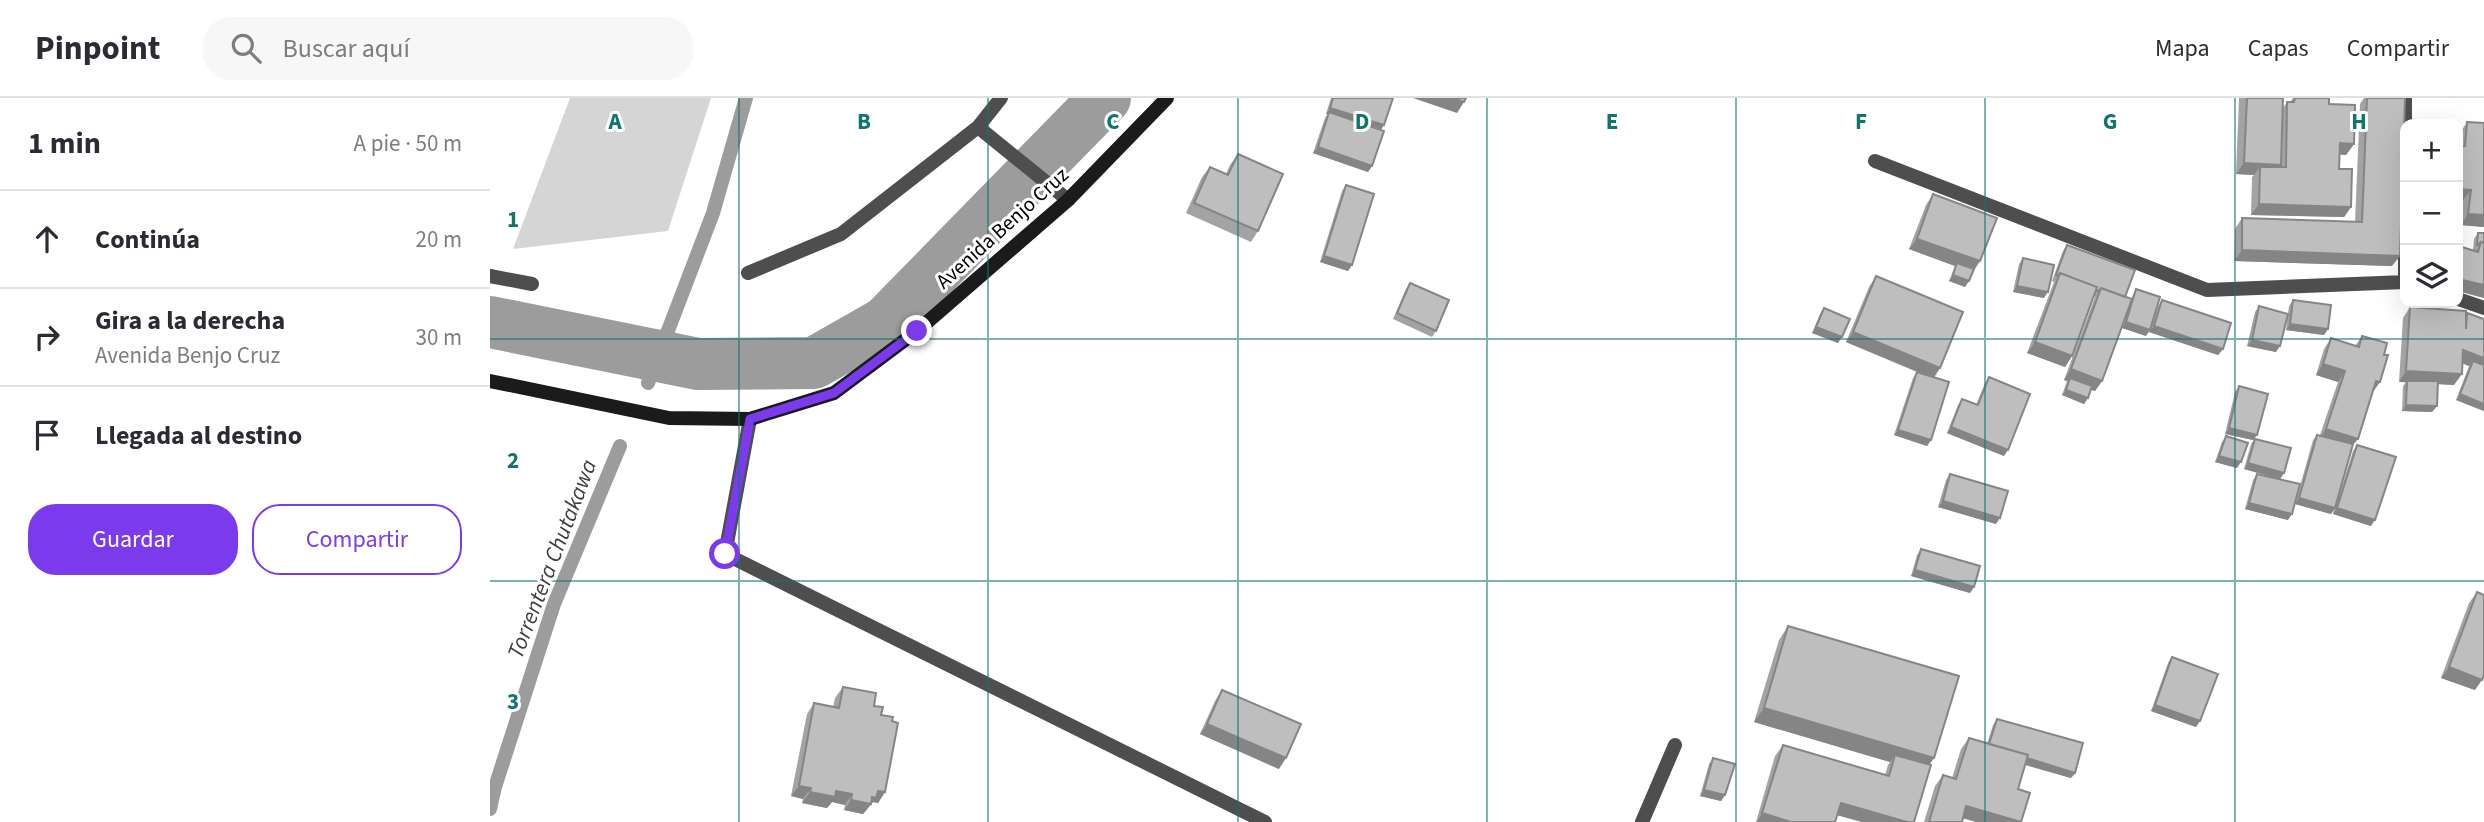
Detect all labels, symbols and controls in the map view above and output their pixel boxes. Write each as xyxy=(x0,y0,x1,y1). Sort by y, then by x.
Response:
search box xyxy=(203,17,693,80)
text: Pinpoint xyxy=(35,25,161,72)
icon: search xyxy=(227,29,265,67)
text: Buscar aquí xyxy=(283,30,410,67)
text: Mapa xyxy=(2155,31,2210,66)
text: Capas xyxy=(2248,31,2309,66)
text: Compartir xyxy=(2347,31,2449,66)
text: A xyxy=(607,105,622,138)
text: B xyxy=(857,105,871,138)
text: C xyxy=(1106,105,1120,138)
text: D xyxy=(1355,105,1369,138)
text: E xyxy=(1606,105,1618,138)
text: F xyxy=(1855,105,1867,138)
text: G xyxy=(2103,105,2117,138)
text: H xyxy=(2351,105,2367,138)
map controls xyxy=(2400,119,2463,308)
button: + xyxy=(2400,119,2463,182)
text: 1 min xyxy=(28,122,101,165)
text: A pie · 50 m xyxy=(354,127,462,160)
street label: Avenida Benjo Cruz xyxy=(929,160,1075,296)
button: − xyxy=(2400,182,2463,245)
text: 1 xyxy=(507,203,519,236)
icon: ahead xyxy=(28,220,66,258)
text: Continúa xyxy=(95,221,200,258)
text: 20 m xyxy=(415,223,462,256)
button: layers xyxy=(2400,245,2463,308)
text: Gira a la derecha xyxy=(95,302,285,339)
route end xyxy=(901,315,932,346)
icon: right xyxy=(28,318,66,356)
text: 30 m xyxy=(415,321,462,354)
text: Avenida Benjo Cruz xyxy=(95,339,280,372)
icon: arrive xyxy=(28,416,66,454)
text: Llegada al destino xyxy=(95,417,302,454)
text: 2 xyxy=(507,444,519,477)
water label: Torrentera Chutakawa xyxy=(499,455,605,663)
button: Guardar xyxy=(28,504,238,575)
button: Compartir xyxy=(252,504,462,575)
route start xyxy=(709,538,740,569)
text: 3 xyxy=(507,685,519,718)

